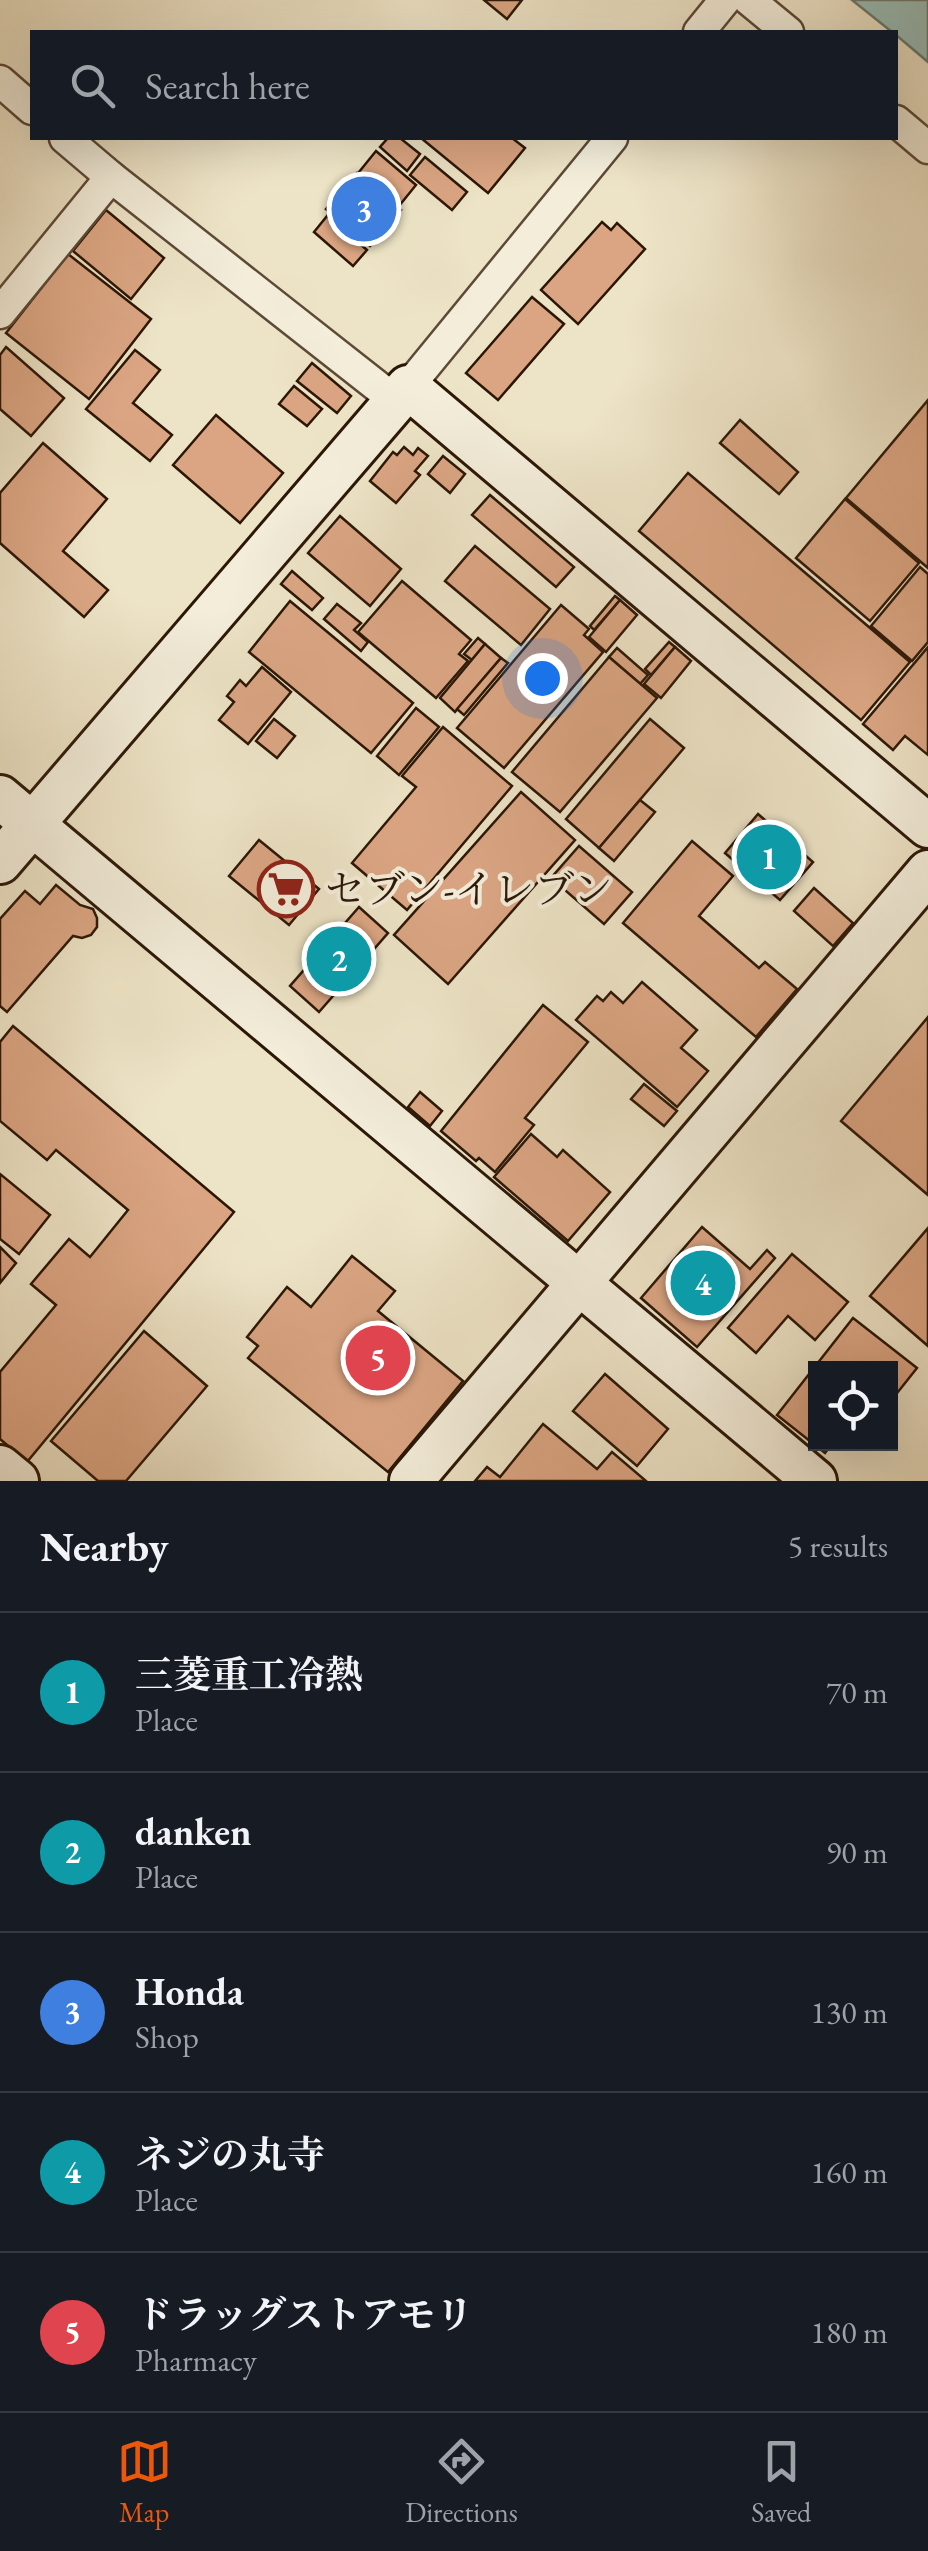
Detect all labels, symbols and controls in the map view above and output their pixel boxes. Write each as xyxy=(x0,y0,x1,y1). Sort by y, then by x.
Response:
search box xyxy=(30,30,898,140)
icon: search xyxy=(65,58,120,113)
text: Search here xyxy=(145,61,310,110)
pin: 3 xyxy=(332,172,396,246)
your location xyxy=(517,653,568,704)
pin: 1 xyxy=(736,820,802,894)
supermarket icon: セブン-イレブン xyxy=(256,859,316,919)
place label: セブン-イレブン xyxy=(325,863,613,915)
pin: 2 xyxy=(306,922,372,996)
pin: 4 xyxy=(670,1246,736,1320)
pin: 5 xyxy=(346,1320,410,1396)
map controls xyxy=(808,1361,898,1451)
button: locate xyxy=(808,1361,898,1451)
text: Nearby xyxy=(40,1519,169,1574)
text: 5 results xyxy=(788,1525,888,1567)
text: 三菱重工冷熱 xyxy=(135,1650,363,1699)
text: 1 xyxy=(64,1671,81,1713)
text: 70 m xyxy=(826,1671,888,1713)
text: Place xyxy=(135,1699,198,1741)
text: danken xyxy=(135,1807,252,1856)
text: 2 xyxy=(64,1831,81,1873)
text: 90 m xyxy=(826,1831,888,1873)
text: Place xyxy=(135,1856,198,1898)
text: Honda xyxy=(135,1967,244,2016)
text: 3 xyxy=(64,1991,81,2033)
text: 130 m xyxy=(811,1991,888,2033)
text: Shop xyxy=(135,2016,199,2058)
text: ネジの丸寺 xyxy=(135,2130,325,2179)
text: 4 xyxy=(64,2151,81,2193)
text: 160 m xyxy=(811,2151,888,2193)
text: Place xyxy=(135,2179,198,2221)
text: ドラッグストアモリ xyxy=(135,2290,473,2339)
text: 5 xyxy=(64,2311,81,2353)
text: 180 m xyxy=(811,2311,888,2353)
text: Pharmacy xyxy=(135,2339,257,2381)
tab: Map xyxy=(117,2434,172,2530)
tab: Directions xyxy=(405,2434,518,2530)
tab: Saved xyxy=(751,2434,811,2530)

